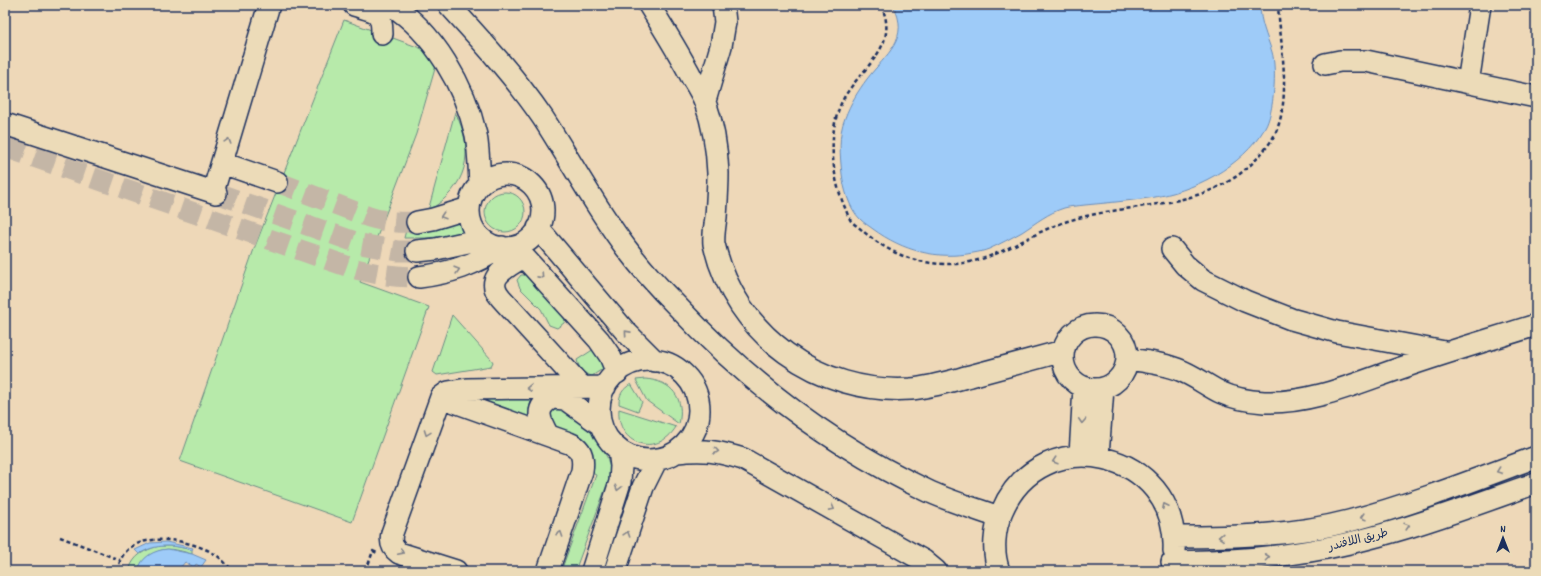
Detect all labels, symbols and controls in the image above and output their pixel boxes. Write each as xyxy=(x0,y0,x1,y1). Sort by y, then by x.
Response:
one-way arrow xyxy=(223,138,232,145)
one-way arrow xyxy=(440,211,447,220)
one-way arrow xyxy=(453,266,460,275)
one-way arrow xyxy=(536,271,543,279)
one-way arrow xyxy=(625,331,632,338)
one-way arrow xyxy=(526,384,532,392)
one-way arrow xyxy=(1077,418,1086,424)
one-way arrow xyxy=(424,430,432,437)
one-way arrow xyxy=(713,446,719,455)
one-way arrow xyxy=(1052,456,1059,464)
one-way arrow xyxy=(1496,466,1503,474)
one-way arrow xyxy=(615,485,623,491)
one-way arrow xyxy=(1162,503,1170,510)
one-way arrow xyxy=(828,504,835,511)
one-way arrow xyxy=(1360,512,1367,521)
north arrow xyxy=(1483,518,1523,558)
one-way arrow xyxy=(1404,522,1411,531)
text: N xyxy=(1500,522,1506,538)
street label: طريق اللافندر xyxy=(1326,525,1390,556)
one-way arrow xyxy=(556,531,564,538)
one-way arrow xyxy=(623,531,631,538)
one-way arrow xyxy=(1218,533,1224,541)
one-way arrow xyxy=(397,547,404,555)
one-way arrow xyxy=(1264,553,1270,562)

